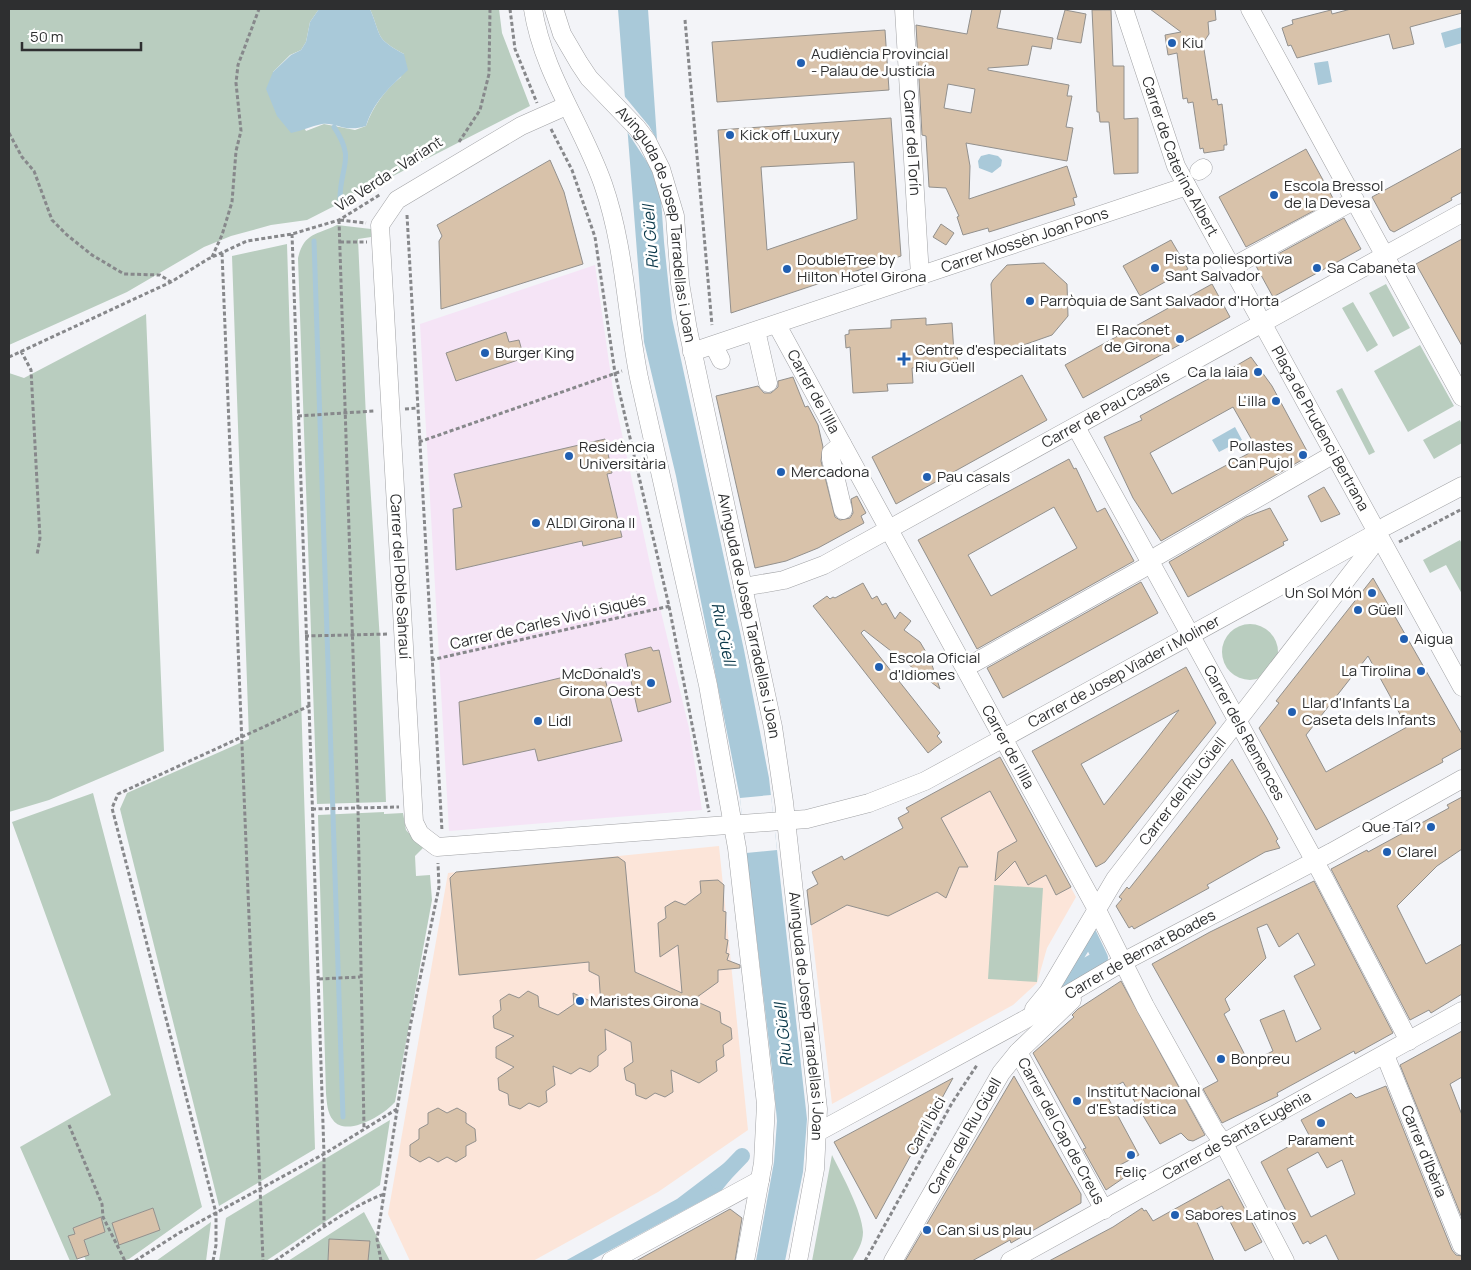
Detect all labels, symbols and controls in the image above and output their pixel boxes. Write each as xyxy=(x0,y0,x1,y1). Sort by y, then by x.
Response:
scale bar xyxy=(22,20,141,52)
text: 50 m xyxy=(30,26,64,47)
place label: Kiu xyxy=(1182,32,1203,53)
marker: Kiu xyxy=(1166,37,1178,49)
place label: Audiència Provincial - Palau de Justicía xyxy=(811,43,948,81)
marker: Audiència Provincial - Palau de Justicía xyxy=(795,57,807,69)
street label: Carrer de Caterina Albert xyxy=(1137,74,1224,240)
street label: Carrer del Torín xyxy=(899,89,926,196)
street label: Avinguda de Josep Tarradellas i Joan xyxy=(611,101,701,344)
place label: Kick off Luxury xyxy=(740,124,840,145)
marker: Kick off Luxury xyxy=(724,129,736,141)
street label: Via Verda - Variant xyxy=(331,131,447,216)
place label: Escola Bressol de la Devesa xyxy=(1284,175,1384,213)
marker: Escola Bressol de la Devesa xyxy=(1268,189,1280,201)
water label: Riu Güell xyxy=(637,202,663,270)
street label: Carrer Mossèn Joan Pons xyxy=(938,202,1111,278)
place label: Pista poliesportiva Sant Salvador xyxy=(1165,248,1292,286)
place label: DoubleTree by Hilton Hotel Girona xyxy=(797,249,926,287)
place label: Sa Cabaneta xyxy=(1327,257,1416,278)
marker: Pista poliesportiva Sant Salvador xyxy=(1149,262,1161,274)
marker: Sa Cabaneta xyxy=(1311,262,1323,274)
marker: DoubleTree by Hilton Hotel Girona xyxy=(781,263,793,275)
place label: Parròquia de Sant Salvador d'Horta xyxy=(1040,290,1279,311)
marker: Parròquia de Sant Salvador d'Horta xyxy=(1024,295,1036,307)
place label: El Raconet de Girona xyxy=(1097,319,1170,357)
marker: El Raconet de Girona xyxy=(1174,333,1186,345)
place label: Centre d'especialitats Riu Güell xyxy=(915,339,1067,377)
place label: Burger King xyxy=(495,342,574,363)
street label: Plaça de Prudenci Bertrana xyxy=(1267,342,1374,515)
street label: Carrer de l'Illa xyxy=(782,346,845,437)
marker: Burger King xyxy=(479,347,491,359)
marker: Centre d'especialitats Riu Güell xyxy=(897,352,911,366)
place label: Ca la Iaia xyxy=(1187,361,1248,382)
street label: Carrer de Pau Casals xyxy=(1038,365,1173,453)
marker: Ca la Iaia xyxy=(1252,366,1264,378)
place label: L'illa xyxy=(1238,390,1266,411)
marker: L'illa xyxy=(1270,395,1282,407)
place label: Pollastes Can Pujol xyxy=(1228,435,1293,473)
place label: Residència Universitària xyxy=(579,436,666,474)
marker: Pollastes Can Pujol xyxy=(1297,449,1309,461)
marker: Residència Universitària xyxy=(563,450,575,462)
place label: Mercadona xyxy=(791,461,869,482)
marker: Mercadona xyxy=(775,466,787,478)
place label: Pau casals xyxy=(937,466,1010,487)
marker: Pau casals xyxy=(921,471,933,483)
street label: Avinguda de Josep Tarradellas i Joan xyxy=(713,491,786,740)
street label: Carrer del Poble Sahrauí xyxy=(385,493,416,660)
place label: ALDI Girona II xyxy=(546,512,635,533)
marker: ALDI Girona II xyxy=(530,517,542,529)
place label: Un Sol Món xyxy=(1285,582,1362,603)
marker: Un Sol Món xyxy=(1366,587,1378,599)
street label: Carrer de Carles Vivó i Siqués xyxy=(448,589,648,654)
place label: Güell xyxy=(1368,599,1403,620)
water label: Riu Güell xyxy=(707,600,742,670)
marker: Güell xyxy=(1352,604,1364,616)
street label: Carrer de Josep Viader i Moliner xyxy=(1024,610,1224,733)
place label: Aigua xyxy=(1414,628,1453,649)
marker: Aigua xyxy=(1398,633,1410,645)
place label: Escola Oficial d'Idiomes xyxy=(889,647,981,685)
place label: La Tirolina xyxy=(1341,660,1411,681)
marker: Escola Oficial d'Idiomes xyxy=(873,661,885,673)
street label: Carrer dels Remences xyxy=(1199,661,1290,804)
place label: McDonald's Girona Oest xyxy=(559,663,641,701)
marker: La Tirolina xyxy=(1415,665,1427,677)
marker: McDonald's Girona Oest xyxy=(645,677,657,689)
place label: Llar d'Infants La Caseta dels Infants xyxy=(1302,692,1436,730)
street label: Carrer de l'Illa xyxy=(977,701,1040,792)
marker: Llar d'Infants La Caseta dels Infants xyxy=(1286,706,1298,718)
place label: Lidl xyxy=(548,710,572,731)
marker: Lidl xyxy=(532,715,544,727)
street label: Carrer del Riu Güell xyxy=(1134,733,1231,850)
place label: Que Tal? xyxy=(1362,816,1421,837)
marker: Que Tal? xyxy=(1425,821,1437,833)
place label: Clarel xyxy=(1397,841,1437,862)
marker: Clarel xyxy=(1381,846,1393,858)
street label: Avinguda de Josep Tarradellas i Joan xyxy=(784,890,829,1141)
street label: Carrer de Bernat Boades xyxy=(1061,904,1219,1004)
place label: Maristes Girona xyxy=(590,990,699,1011)
marker: Maristes Girona xyxy=(574,995,586,1007)
water label: Riu Güell xyxy=(768,1000,797,1068)
place label: Bonpreu xyxy=(1231,1048,1290,1069)
marker: Bonpreu xyxy=(1215,1053,1227,1065)
street label: Carrer del Cap de Creus xyxy=(1013,1054,1110,1208)
street label: Carrer del Riu Güell xyxy=(922,1074,1006,1198)
place label: Institut Nacional d'Estadística xyxy=(1087,1081,1201,1119)
street label: Carrer de Santa Eugènia xyxy=(1158,1086,1315,1185)
street label: Carril bici xyxy=(901,1093,950,1159)
marker: Institut Nacional d'Estadística xyxy=(1071,1095,1083,1107)
street label: Carrer d'Ibèria xyxy=(1396,1102,1452,1200)
marker: Parament xyxy=(1315,1117,1327,1129)
place label: Parament xyxy=(1288,1129,1354,1150)
marker: Feliç xyxy=(1125,1149,1137,1161)
place label: Feliç xyxy=(1115,1161,1147,1182)
place label: Sabores Latinos xyxy=(1185,1204,1296,1225)
marker: Sabores Latinos xyxy=(1169,1209,1181,1221)
place label: Can si us plau xyxy=(937,1219,1032,1240)
marker: Can si us plau xyxy=(921,1224,933,1236)

